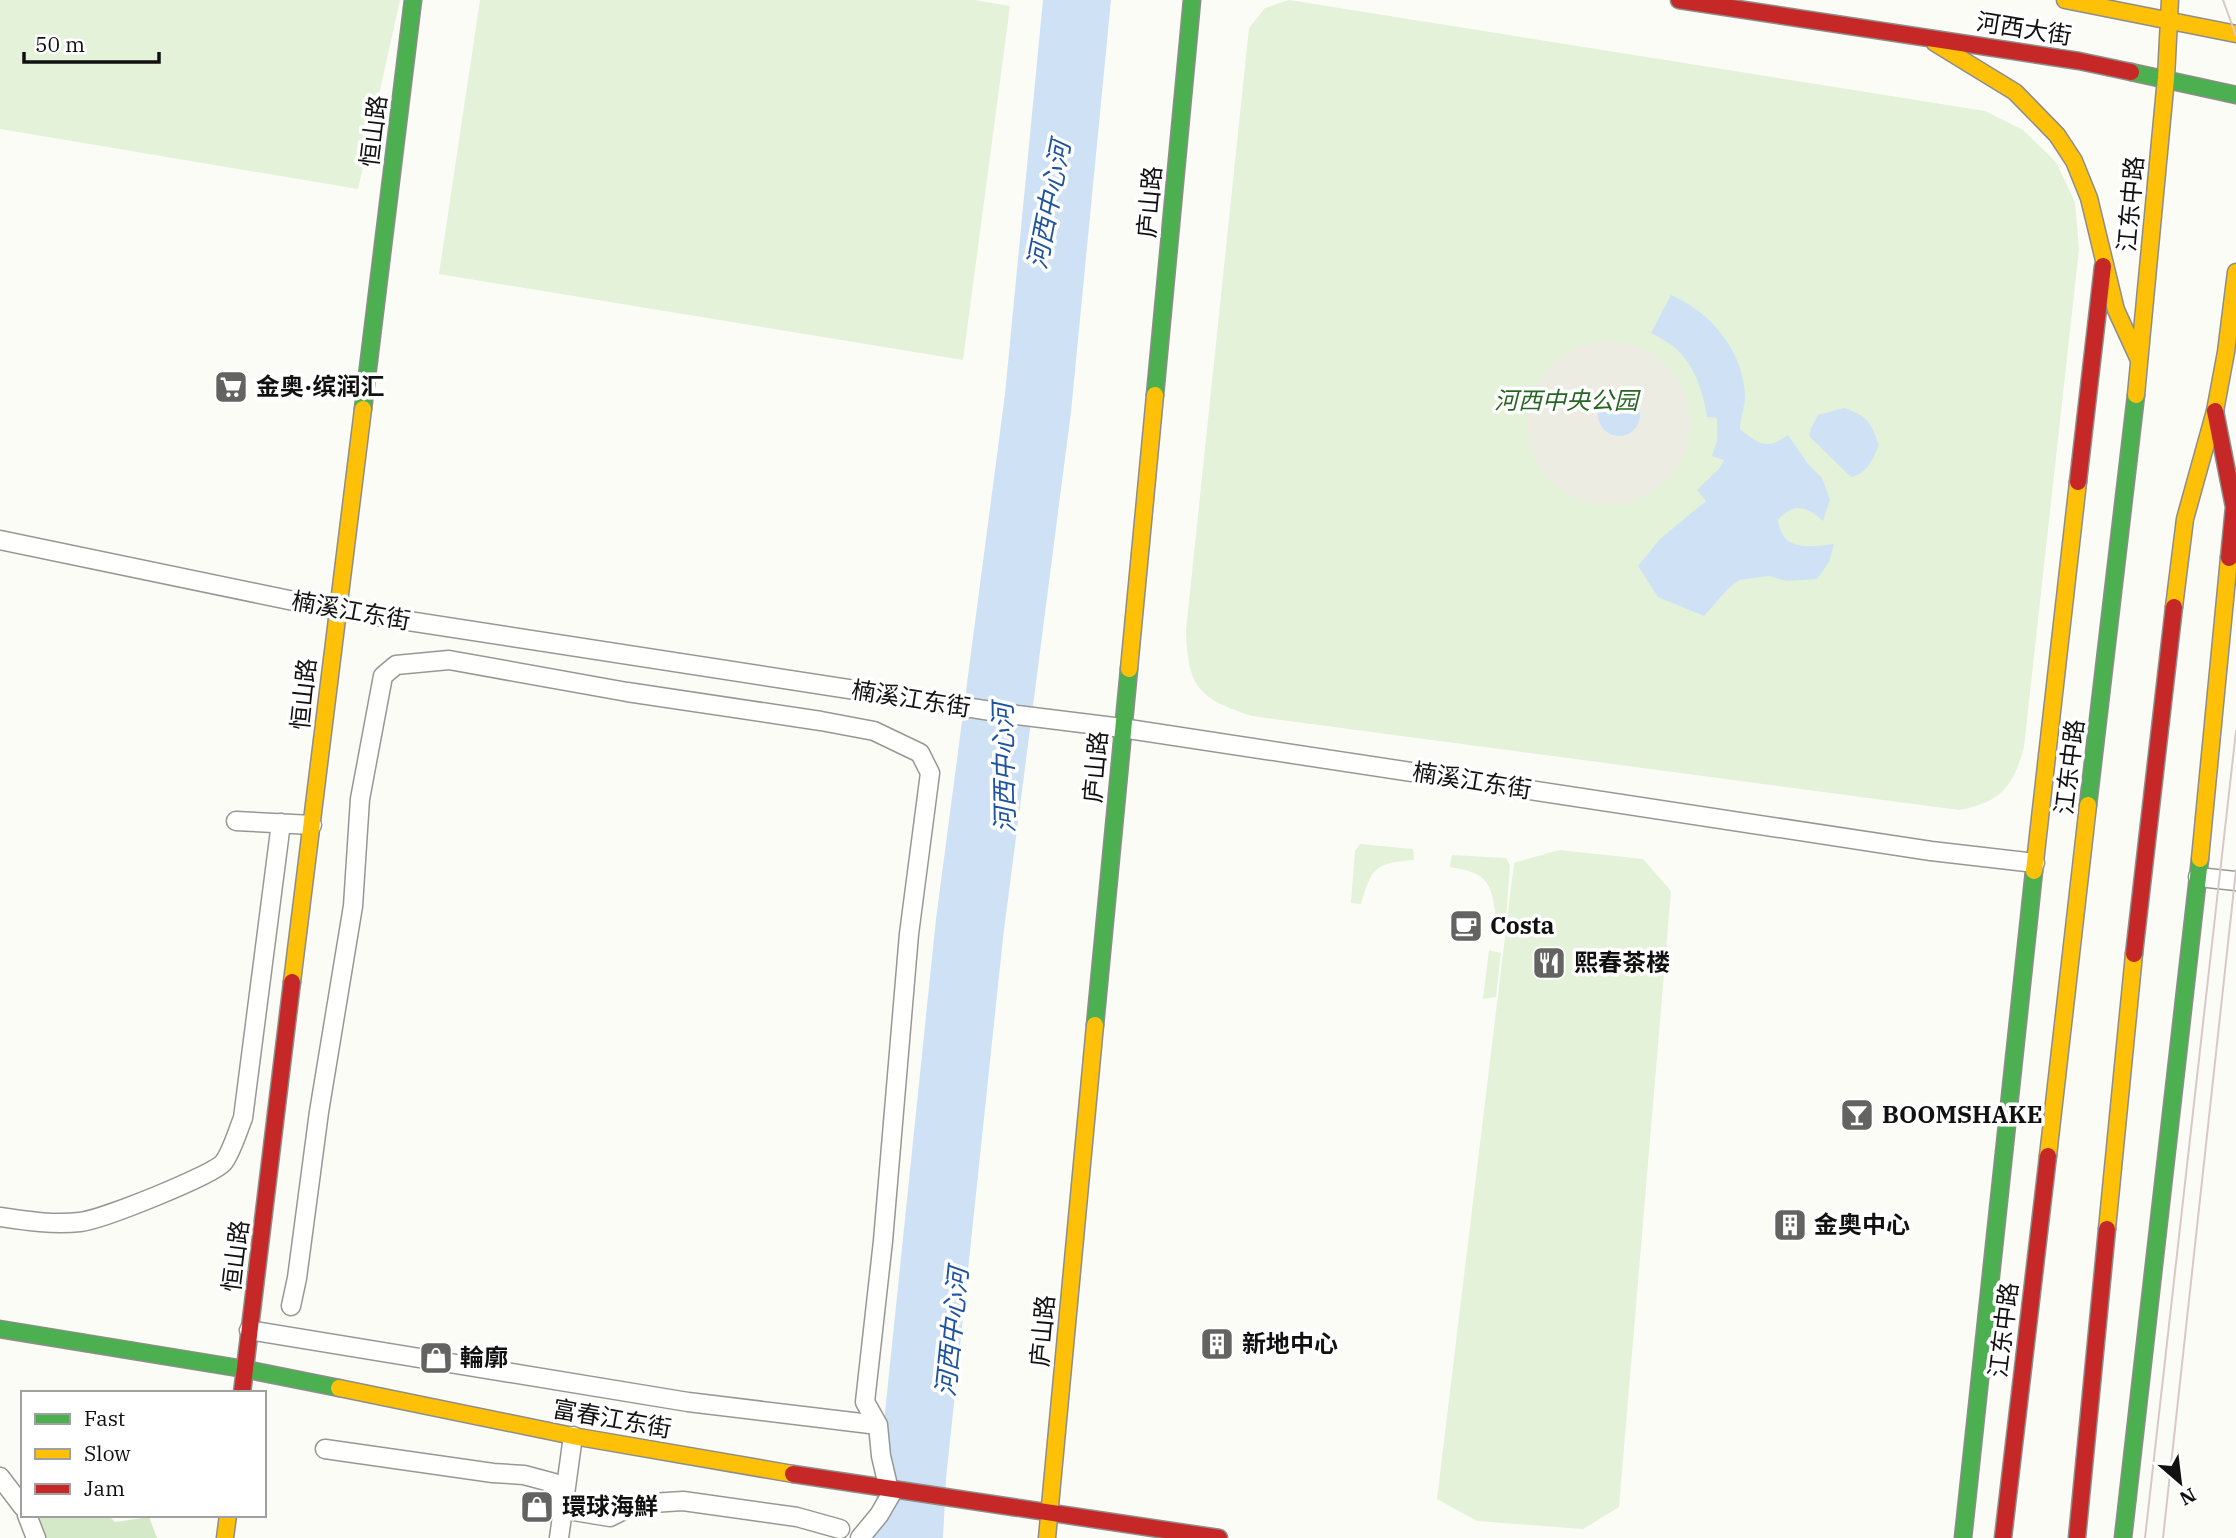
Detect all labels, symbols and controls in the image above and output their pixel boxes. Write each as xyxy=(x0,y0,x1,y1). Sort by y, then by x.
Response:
street label: 河西大街 xyxy=(1974,5,2074,51)
scale bar xyxy=(24,21,159,65)
text: 50 m xyxy=(35,30,85,58)
street label: 恒山路 xyxy=(353,93,393,169)
water label: 河西中心河 xyxy=(1019,133,1078,272)
street label: 江东中路 xyxy=(2110,155,2150,253)
street label: 庐山路 xyxy=(1130,165,1168,239)
supermarket icon: 金奥·缤润汇 xyxy=(212,368,250,406)
place label: 金奥·缤润汇 xyxy=(256,370,385,402)
park label: 河西中央公园 xyxy=(1494,384,1641,416)
street label: 楠溪江东街 xyxy=(289,584,413,636)
street label: 恒山路 xyxy=(283,656,323,731)
street label: 楠溪江东街 xyxy=(849,673,973,723)
water label: 河西中心河 xyxy=(985,698,1021,833)
street label: 江东中路 xyxy=(2047,717,2091,816)
street label: 庐山路 xyxy=(1076,730,1114,804)
street label: 楠溪江东街 xyxy=(1410,755,1534,805)
cafe icon: Costa xyxy=(1447,907,1485,945)
place label: Costa xyxy=(1490,909,1555,941)
restaurant icon: 熙春茶楼 xyxy=(1530,944,1568,982)
place label: 熙春茶楼 xyxy=(1574,946,1670,978)
bar icon: BOOMSHAKE xyxy=(1838,1096,1876,1134)
place label: BOOMSHAKE xyxy=(1882,1098,2042,1130)
building icon: 金奥中心 xyxy=(1771,1206,1809,1244)
place label: 金奥中心 xyxy=(1814,1208,1910,1240)
street label: 恒山路 xyxy=(215,1218,255,1294)
water label: 河西中心河 xyxy=(927,1261,975,1398)
street label: 江东中路 xyxy=(1981,1280,2025,1379)
street label: 庐山路 xyxy=(1023,1294,1061,1368)
building icon: 新地中心 xyxy=(1198,1325,1236,1363)
place label: 新地中心 xyxy=(1242,1327,1338,1359)
shop icon: 輪廓 xyxy=(417,1339,455,1377)
place label: 輪廓 xyxy=(460,1341,508,1373)
legend xyxy=(21,1391,266,1517)
street label: 富春江东街 xyxy=(550,1392,674,1444)
text: Fast xyxy=(84,1404,125,1432)
text: Slow xyxy=(84,1439,131,1467)
north arrow xyxy=(2145,1447,2215,1517)
text: Jam xyxy=(84,1474,125,1502)
text: N xyxy=(2176,1483,2200,1511)
shop icon: 環球海鮮 xyxy=(518,1488,556,1526)
place label: 環球海鮮 xyxy=(562,1490,658,1522)

